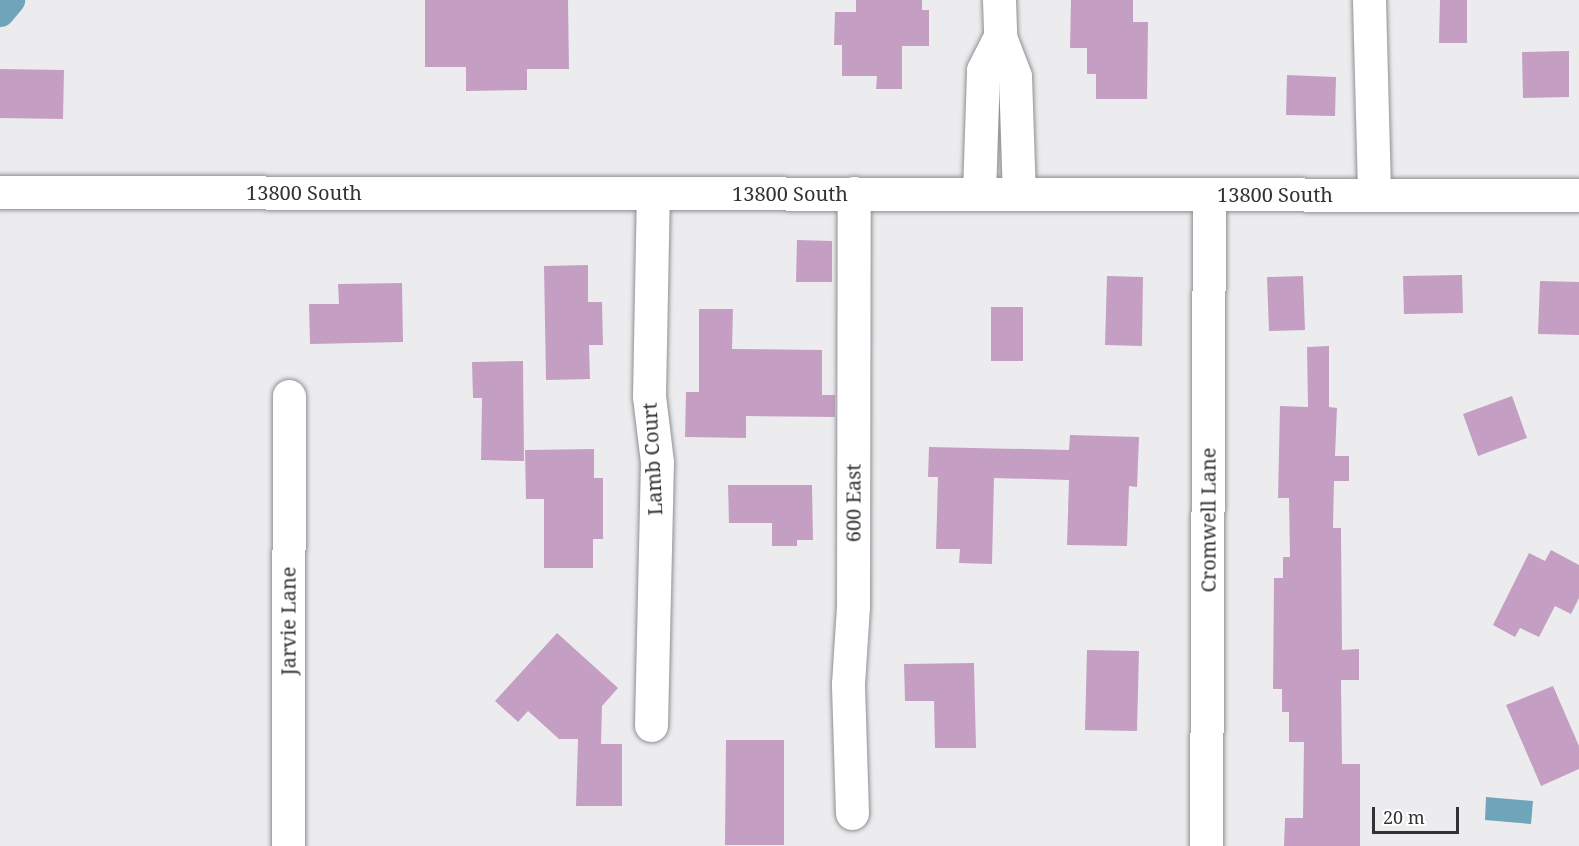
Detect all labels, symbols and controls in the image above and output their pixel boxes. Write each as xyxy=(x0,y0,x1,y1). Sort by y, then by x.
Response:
street label: 13800 South xyxy=(246,180,362,204)
street label: 13800 South xyxy=(732,181,848,205)
street label: 13800 South xyxy=(1217,182,1333,206)
street label: Lamb Court xyxy=(637,402,667,516)
street label: Cromwell Lane xyxy=(1196,448,1220,592)
street label: 600 East xyxy=(841,464,865,542)
street label: Jarvie Lane xyxy=(276,566,300,676)
scale bar xyxy=(1375,795,1462,833)
text: 20 m xyxy=(1383,805,1425,829)

